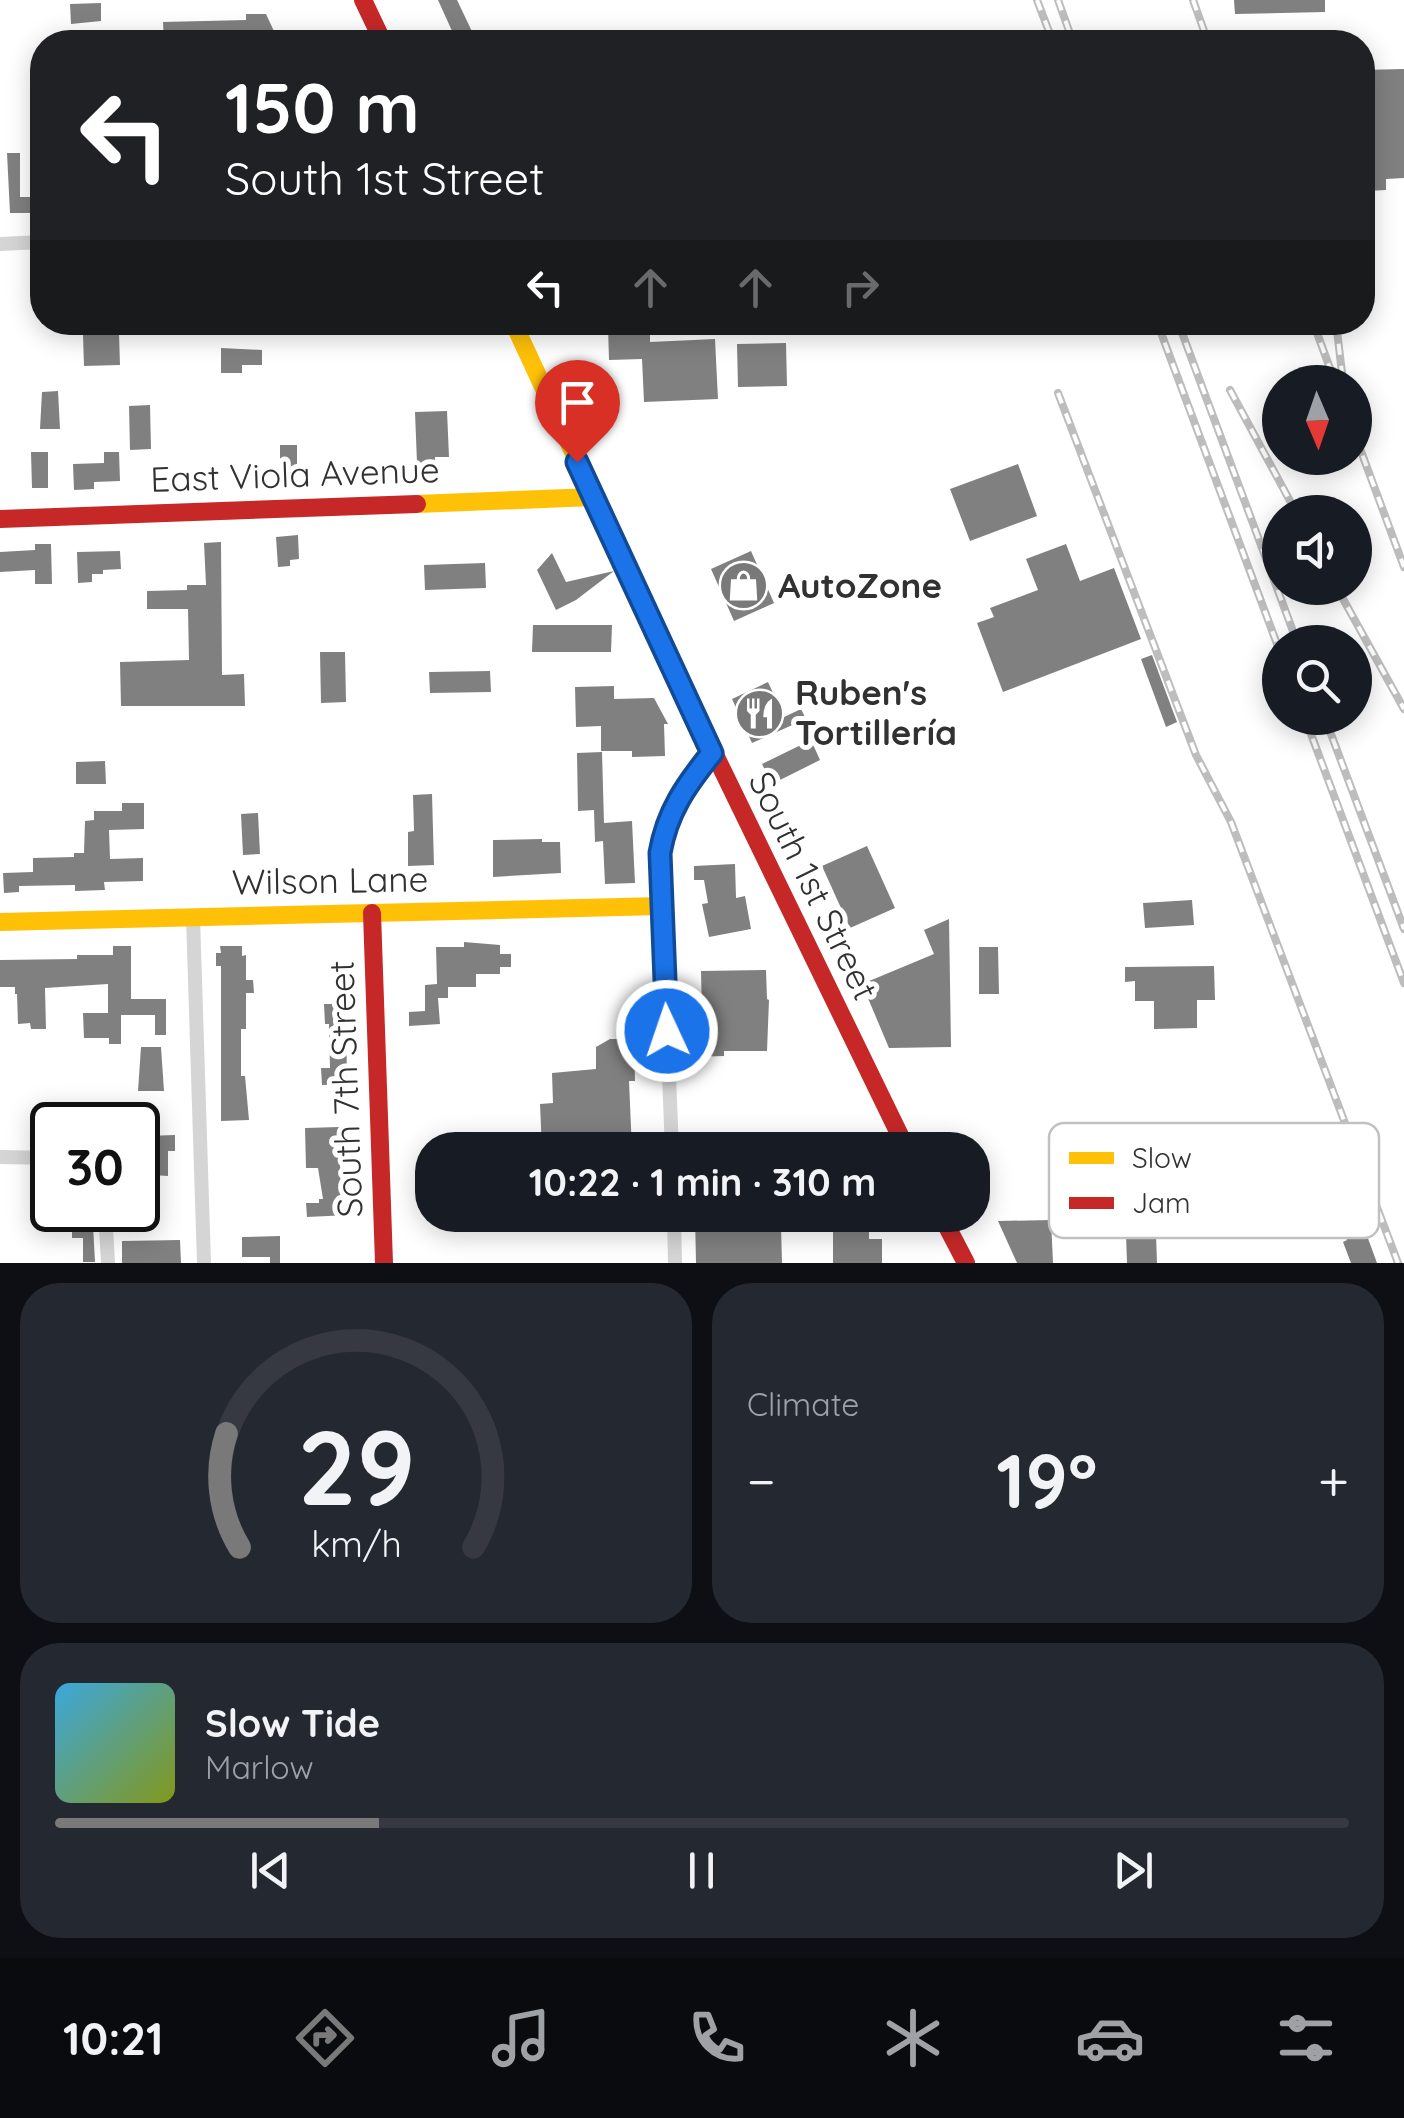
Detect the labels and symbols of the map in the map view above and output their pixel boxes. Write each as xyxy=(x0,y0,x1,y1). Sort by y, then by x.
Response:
pin xyxy=(535,360,620,463)
north arrow xyxy=(1262,365,1372,475)
street label: East Viola Avenue xyxy=(150,447,440,501)
shop icon: AutoZone xyxy=(717,560,769,612)
place label: AutoZone xyxy=(778,563,942,607)
place label: Ruben's Tortillería xyxy=(795,670,957,754)
restaurant icon: Ruben's Tortillería xyxy=(734,687,786,739)
street label: South 1st Street xyxy=(740,764,888,1007)
street label: Wilson Lane xyxy=(231,856,429,904)
street label: South 7th Street xyxy=(319,960,371,1218)
position arrow xyxy=(615,979,719,1083)
speed limit sign: 30 xyxy=(30,1102,160,1232)
legend xyxy=(1049,1123,1379,1238)
text: Slow xyxy=(1132,1140,1192,1175)
text: Jam xyxy=(1132,1185,1191,1220)

